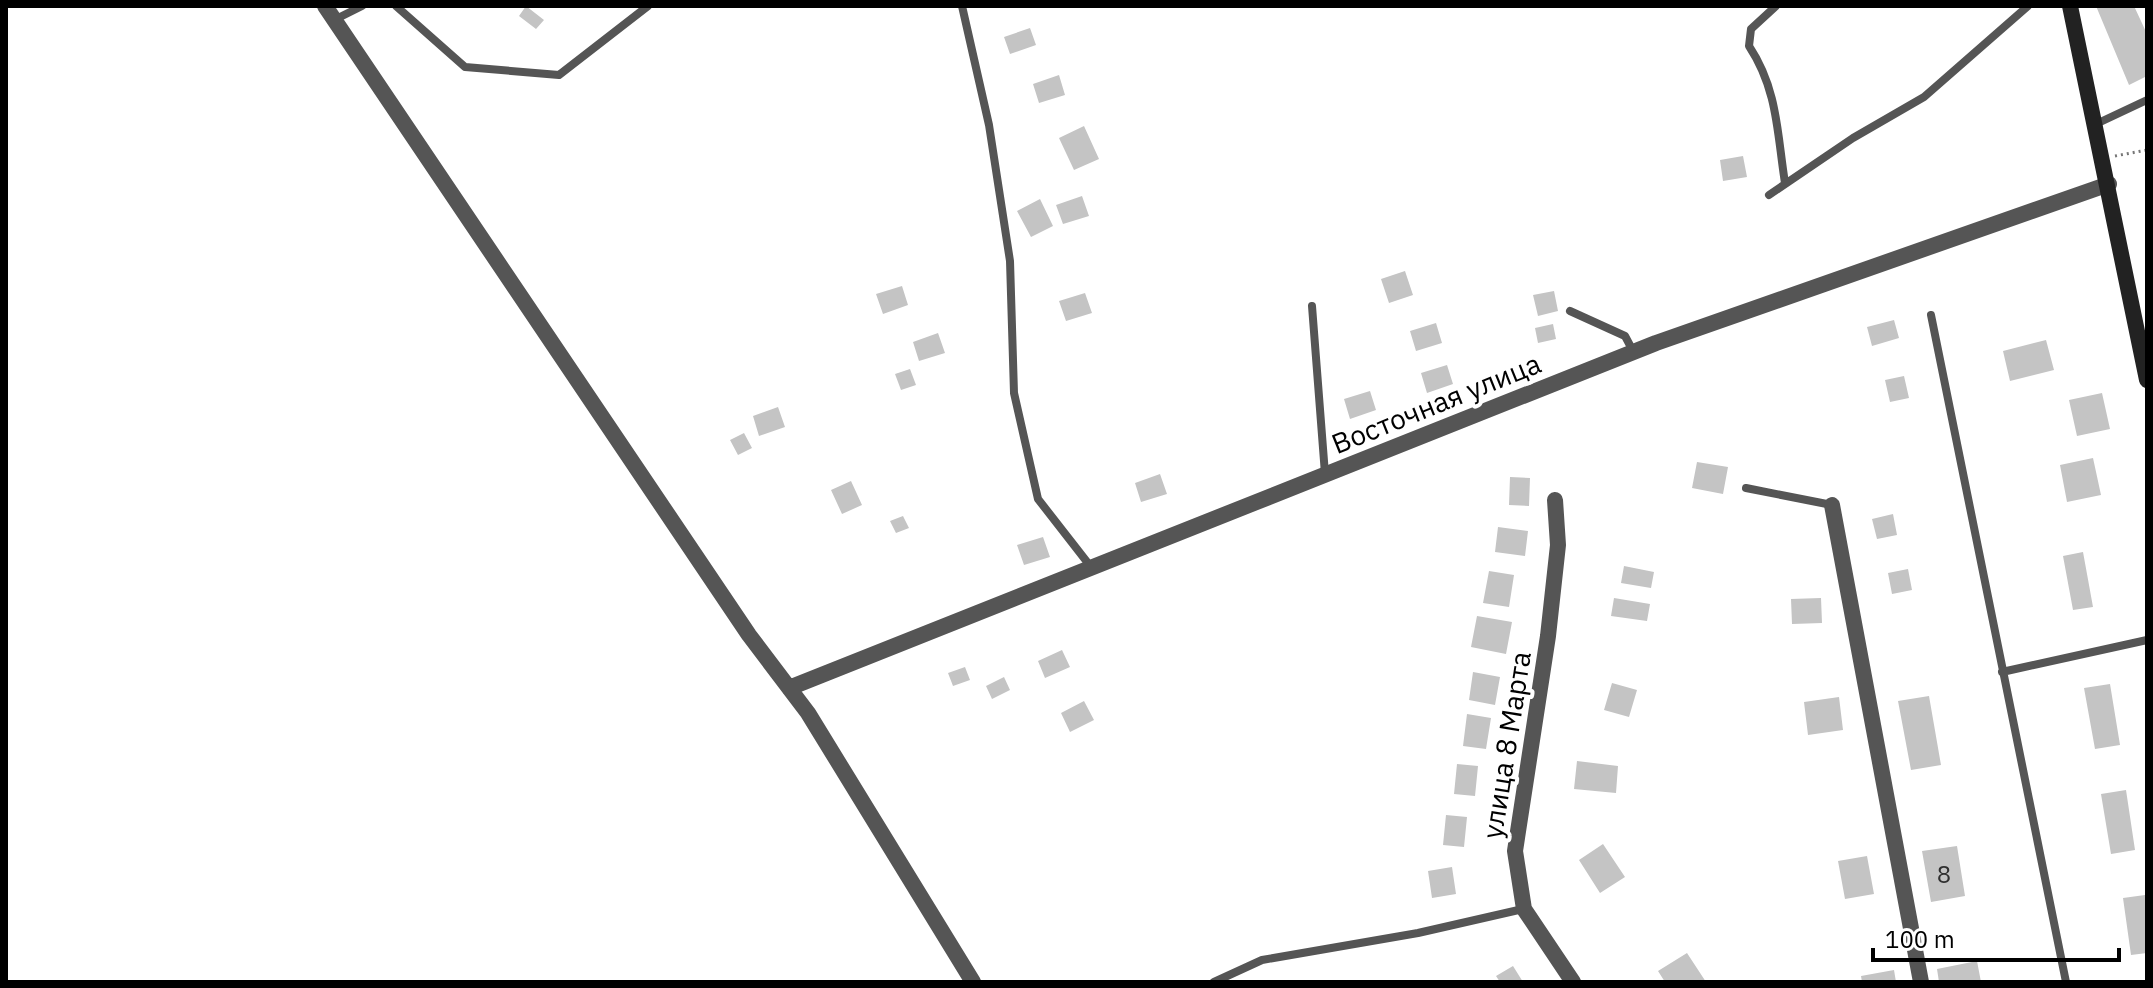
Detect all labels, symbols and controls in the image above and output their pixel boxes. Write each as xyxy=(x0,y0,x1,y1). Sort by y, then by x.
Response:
street label: Восточная улица xyxy=(1326,344,1546,462)
street label: улица 8 Марта xyxy=(1473,649,1539,841)
house number: 8 xyxy=(1937,858,1951,890)
scale bar xyxy=(1873,912,2119,962)
text: 100 m xyxy=(1885,923,1955,955)

